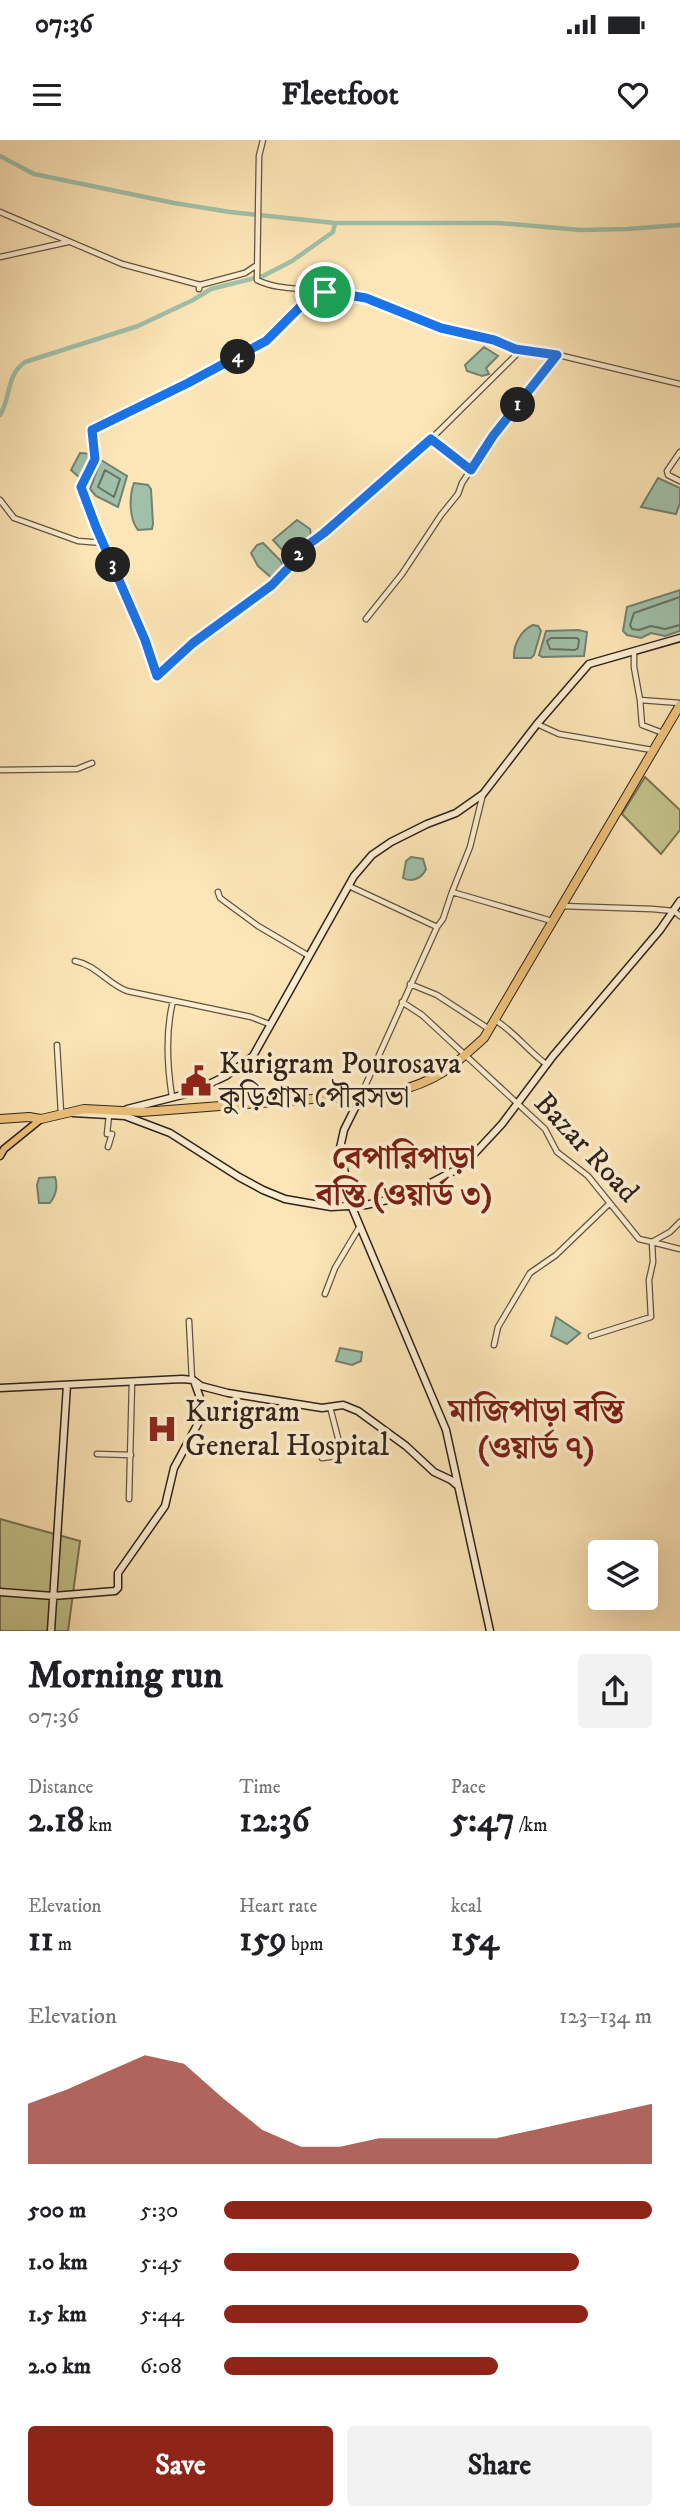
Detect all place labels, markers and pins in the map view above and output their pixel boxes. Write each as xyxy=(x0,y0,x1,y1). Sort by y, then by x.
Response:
pin xyxy=(295,262,355,322)
pin: 4 xyxy=(220,340,256,374)
pin: 1 xyxy=(500,387,536,422)
pin: 2 xyxy=(282,538,316,572)
pin: 3 xyxy=(96,548,130,582)
place label: Kurigram Pourosava কুড়িগ্রাম পৌরসভা xyxy=(218,1046,461,1117)
public building icon: Kurigram Pourosava কুড়িগ্রাম পৌরসভা xyxy=(179,1064,213,1098)
place label: Kurigram General Hospital xyxy=(185,1394,389,1465)
hospital icon: Kurigram General Hospital xyxy=(145,1412,179,1446)

